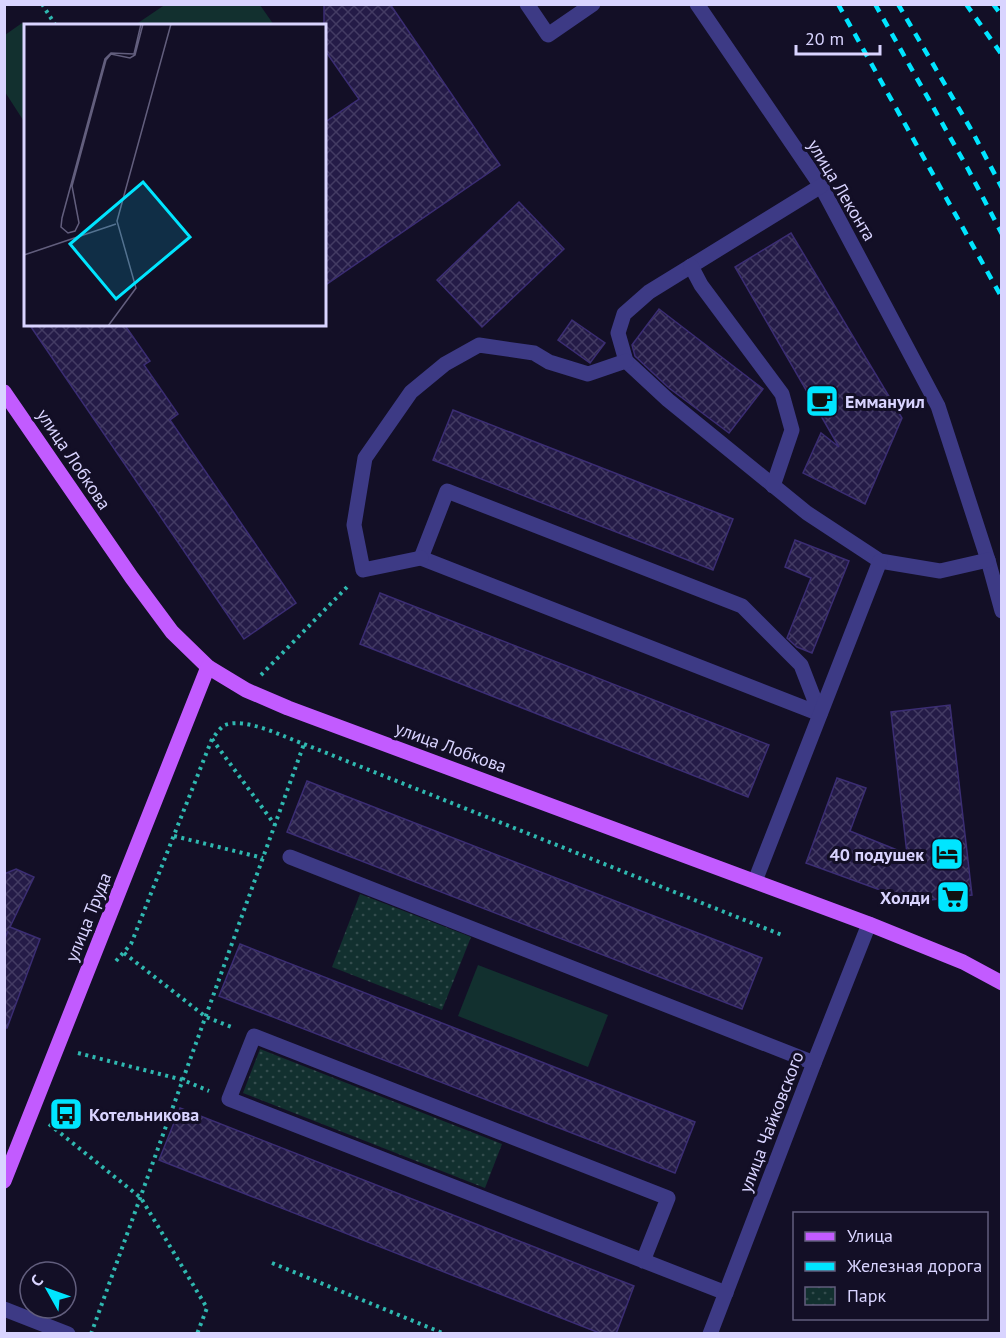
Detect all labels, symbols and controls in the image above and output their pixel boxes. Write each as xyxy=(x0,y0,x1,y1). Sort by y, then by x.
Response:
scale bar xyxy=(796,18,880,56)
inset map xyxy=(24,24,326,326)
text: 20 m xyxy=(805,27,844,50)
street label: улица Леконта xyxy=(803,135,881,245)
cafe icon: Еммануил xyxy=(804,383,840,419)
place label: Еммануил xyxy=(845,390,925,413)
street label: улица Лобкова xyxy=(32,404,116,514)
street label: улица Лобкова xyxy=(392,716,510,778)
hotel icon: 40 подушек xyxy=(929,836,965,872)
place label: 40 подушек xyxy=(829,843,924,866)
street label: улица Труда xyxy=(60,869,116,965)
supermarket icon: Холди xyxy=(935,879,971,915)
place label: Холди xyxy=(880,886,930,909)
street label: улица Чайковского xyxy=(733,1048,809,1196)
bus stop icon: Котельникова xyxy=(48,1096,84,1132)
place label: Котельникова xyxy=(89,1103,199,1126)
legend xyxy=(793,1212,988,1320)
text: Улица xyxy=(847,1224,893,1247)
text: Железная дорога xyxy=(846,1254,982,1277)
north arrow xyxy=(18,1260,78,1320)
text: С xyxy=(26,1270,47,1290)
text: Парк xyxy=(847,1284,887,1307)

